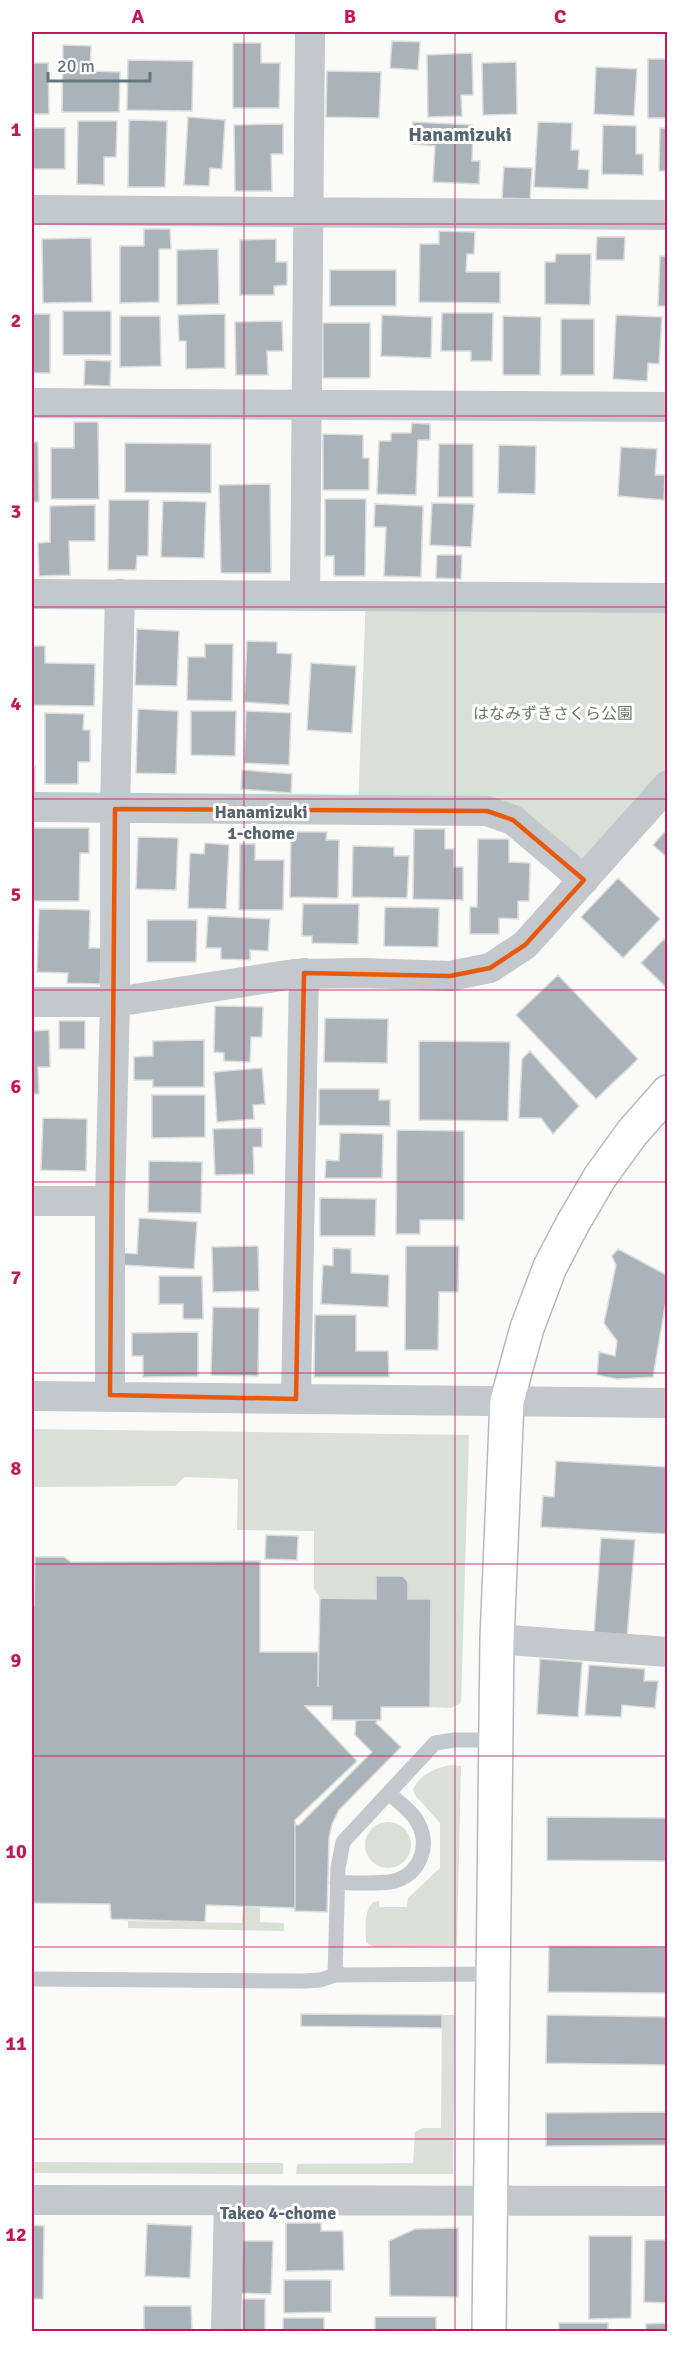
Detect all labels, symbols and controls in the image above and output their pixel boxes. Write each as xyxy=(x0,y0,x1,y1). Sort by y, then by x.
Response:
text: A xyxy=(132,4,145,29)
text: B xyxy=(344,4,356,29)
text: C xyxy=(554,4,566,29)
scale bar xyxy=(48,45,150,83)
text: 20 m xyxy=(57,55,95,77)
text: 1 xyxy=(11,117,22,142)
district label: Hanamizuki xyxy=(408,122,512,147)
text: 2 xyxy=(11,308,21,333)
text: 3 xyxy=(11,499,21,524)
text: 4 xyxy=(11,691,22,716)
park label: はなみずきさくら公園 xyxy=(473,704,633,724)
district label: Hanamizuki 1-chome xyxy=(214,801,308,844)
text: 5 xyxy=(11,882,21,907)
text: 6 xyxy=(11,1074,22,1099)
text: 7 xyxy=(11,1265,22,1290)
text: 8 xyxy=(11,1456,22,1481)
text: 9 xyxy=(11,1648,22,1673)
text: 10 xyxy=(5,1839,27,1864)
text: 11 xyxy=(5,2031,27,2056)
district label: Takeo 4-chome xyxy=(220,2202,336,2224)
text: 12 xyxy=(5,2222,27,2247)

